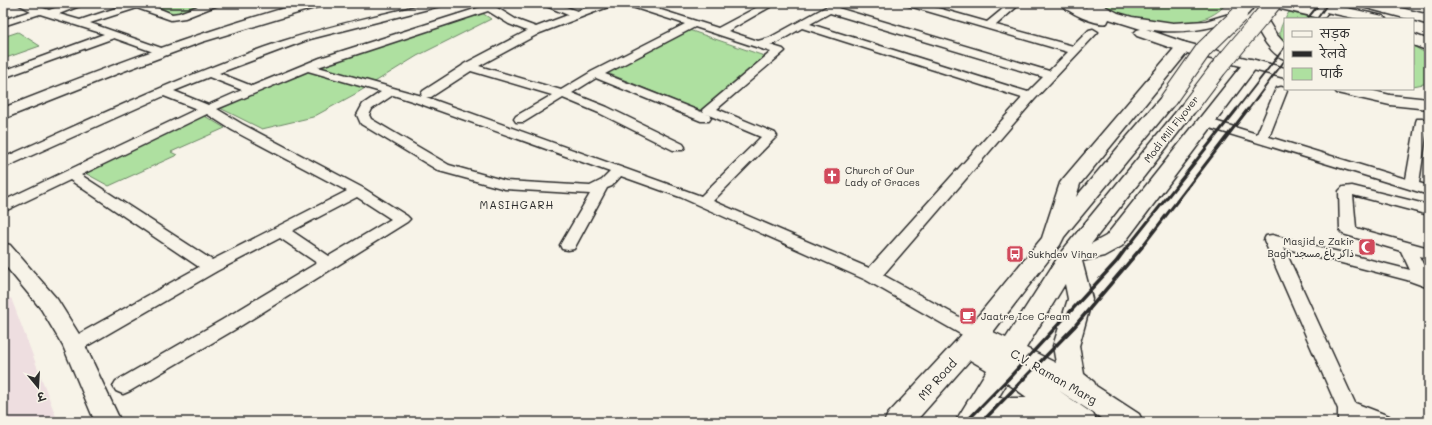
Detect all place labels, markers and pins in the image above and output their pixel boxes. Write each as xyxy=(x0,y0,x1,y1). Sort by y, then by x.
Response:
place label: Church of Our Lady of Graces xyxy=(845,163,920,189)
church icon: Church of Our Lady of Graces xyxy=(822,166,842,186)
place label: Masjid e Zakir Bagh ذاکر باغ مسجد xyxy=(1267,234,1354,261)
mosque icon: Masjid e Zakir Bagh ذاکر باغ مسجد xyxy=(1357,237,1377,257)
bus stop icon: Sukhdev Vihar xyxy=(1005,244,1025,264)
place label: Sukhdev Vihar xyxy=(1028,247,1097,261)
cafe icon: Jaatre Ice Cream xyxy=(958,306,978,326)
place label: Jaatre Ice Cream xyxy=(981,309,1070,323)

